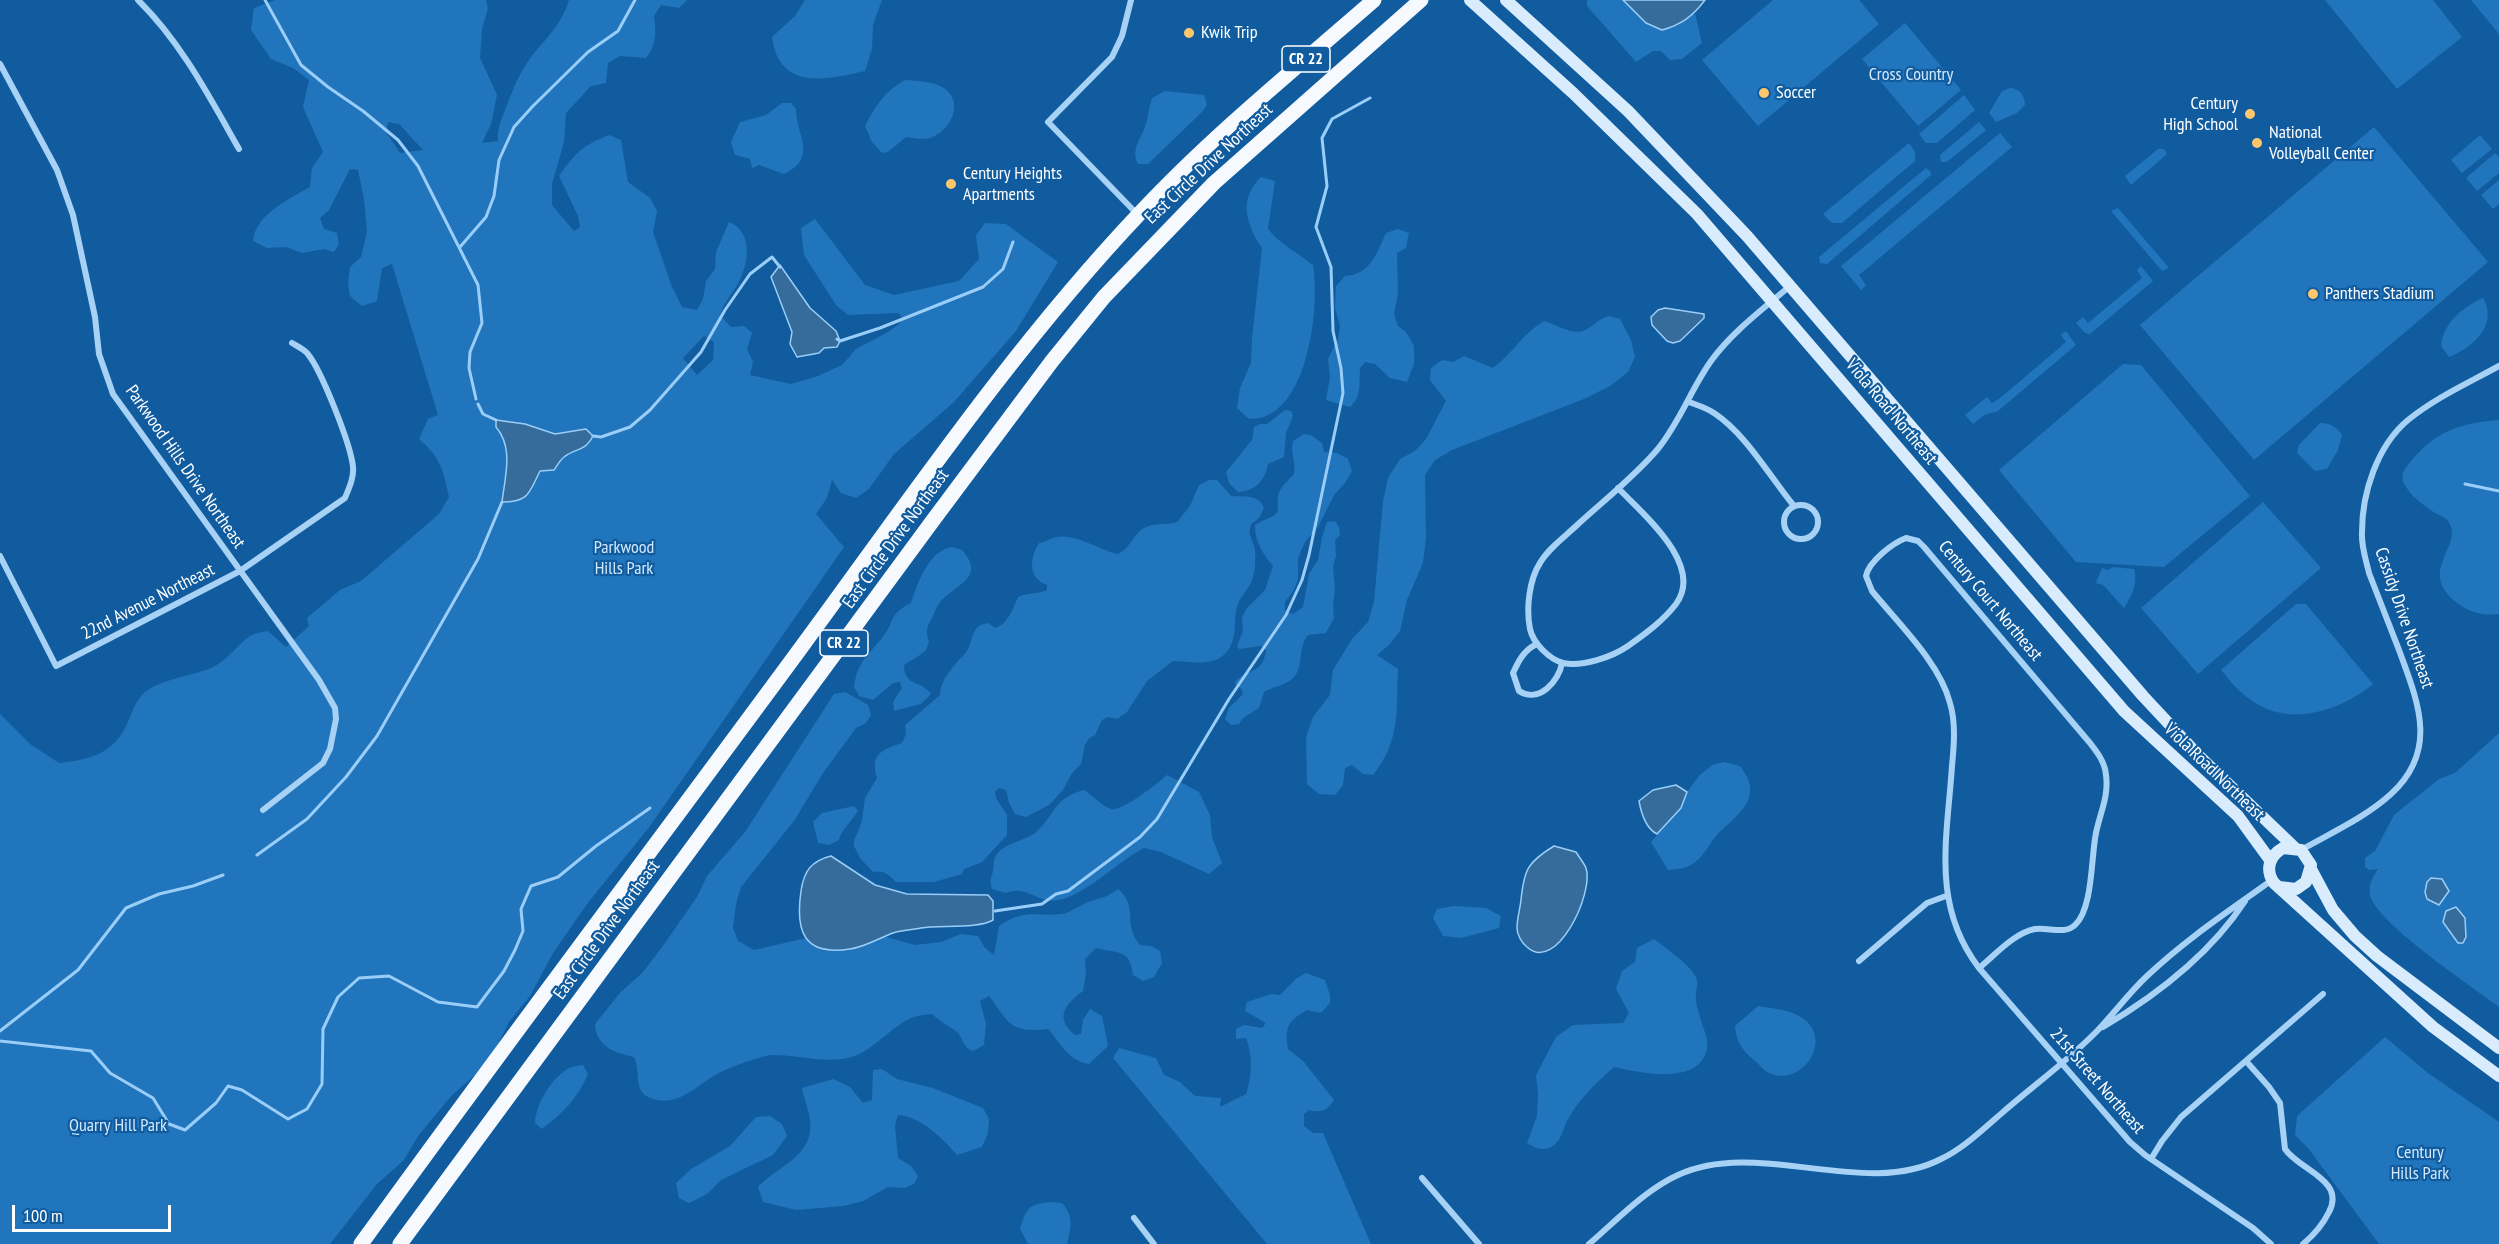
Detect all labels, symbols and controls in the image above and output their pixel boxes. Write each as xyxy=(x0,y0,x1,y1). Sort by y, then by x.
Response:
place label: Kwik Trip xyxy=(1201,22,1258,44)
marker: Kwik Trip xyxy=(1182,26,1196,40)
road number: CR 22 xyxy=(1282,46,1330,72)
park label: Cross Country xyxy=(1869,64,1953,86)
place label: Soccer xyxy=(1776,82,1816,104)
marker: Soccer xyxy=(1757,86,1771,100)
place label: Century High School xyxy=(2163,93,2238,136)
street label: East Circle Drive Northeast xyxy=(1141,99,1277,229)
marker: Century High School xyxy=(2243,107,2257,121)
place label: National Volleyball Center xyxy=(2269,122,2374,164)
marker: National Volleyball Center xyxy=(2250,136,2264,150)
place label: Century Heights Apartments xyxy=(963,163,1062,206)
marker: Century Heights Apartments xyxy=(944,177,958,191)
place label: Panthers Stadium xyxy=(2325,283,2434,305)
marker: Panthers Stadium xyxy=(2306,287,2320,301)
street label: Viola Road Northeast xyxy=(1841,355,1941,469)
street label: Parkwood Hills Drive Northeast xyxy=(120,381,250,553)
street label: East Circle Drive Northeast xyxy=(838,465,954,613)
park label: Parkwood Hills Park xyxy=(594,537,654,580)
street label: Century Court Northeast xyxy=(1933,537,2047,665)
street label: Cassidy Drive Northeast xyxy=(2370,545,2438,691)
street label: 22nd Avenue Northeast xyxy=(78,559,218,645)
road number: CR 22 xyxy=(820,630,868,656)
street label: Viola Road Northeast xyxy=(2159,719,2269,825)
street label: East Circle Drive Northeast xyxy=(549,856,665,1004)
street label: 21st Street Northeast xyxy=(2045,1024,2149,1138)
park label: Quarry Hill Park xyxy=(69,1115,167,1137)
park label: Century Hills Park xyxy=(2391,1142,2449,1184)
scale bar xyxy=(15,1193,174,1231)
text: 100 m xyxy=(23,1204,63,1227)

